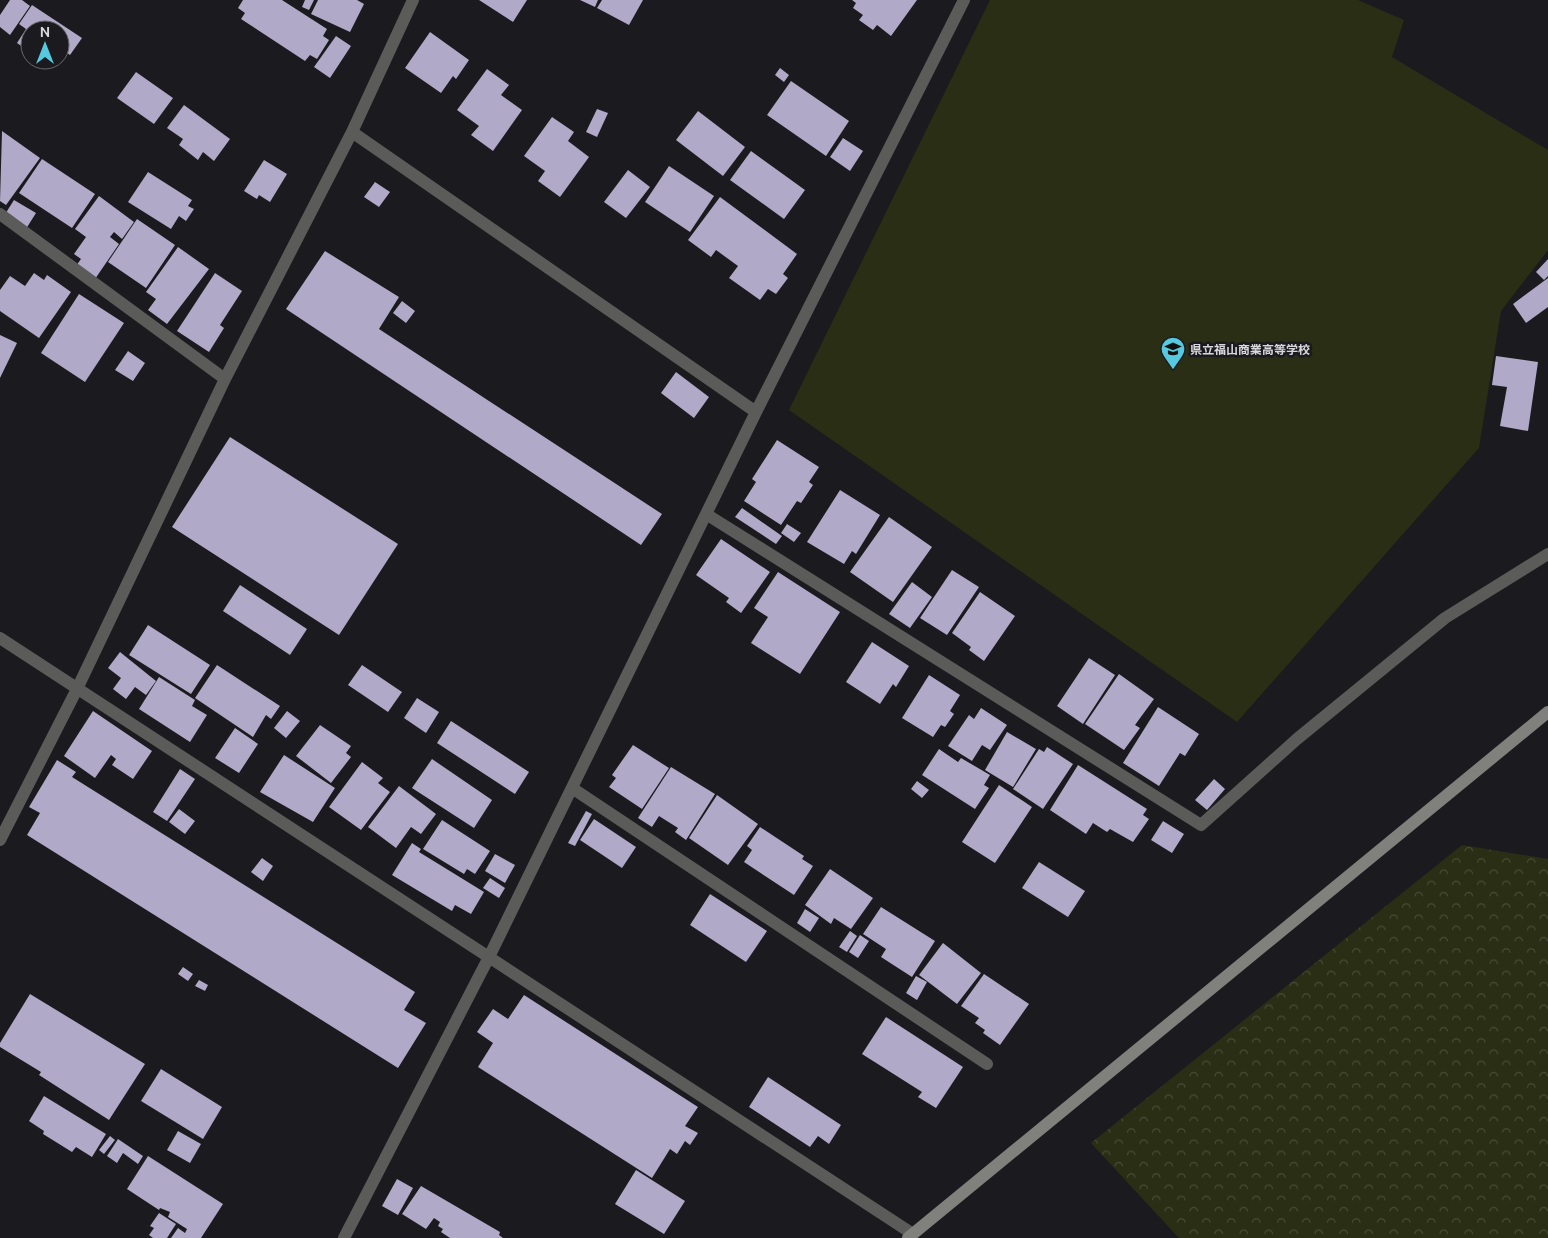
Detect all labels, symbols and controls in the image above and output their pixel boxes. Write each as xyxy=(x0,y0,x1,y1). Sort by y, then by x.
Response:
north arrow xyxy=(20,20,70,70)
text: N xyxy=(40,24,50,40)
school or university icon: 県立福山商業高等学校 xyxy=(1160,336,1186,370)
place label: 県立福山商業高等学校 xyxy=(1190,343,1310,356)

